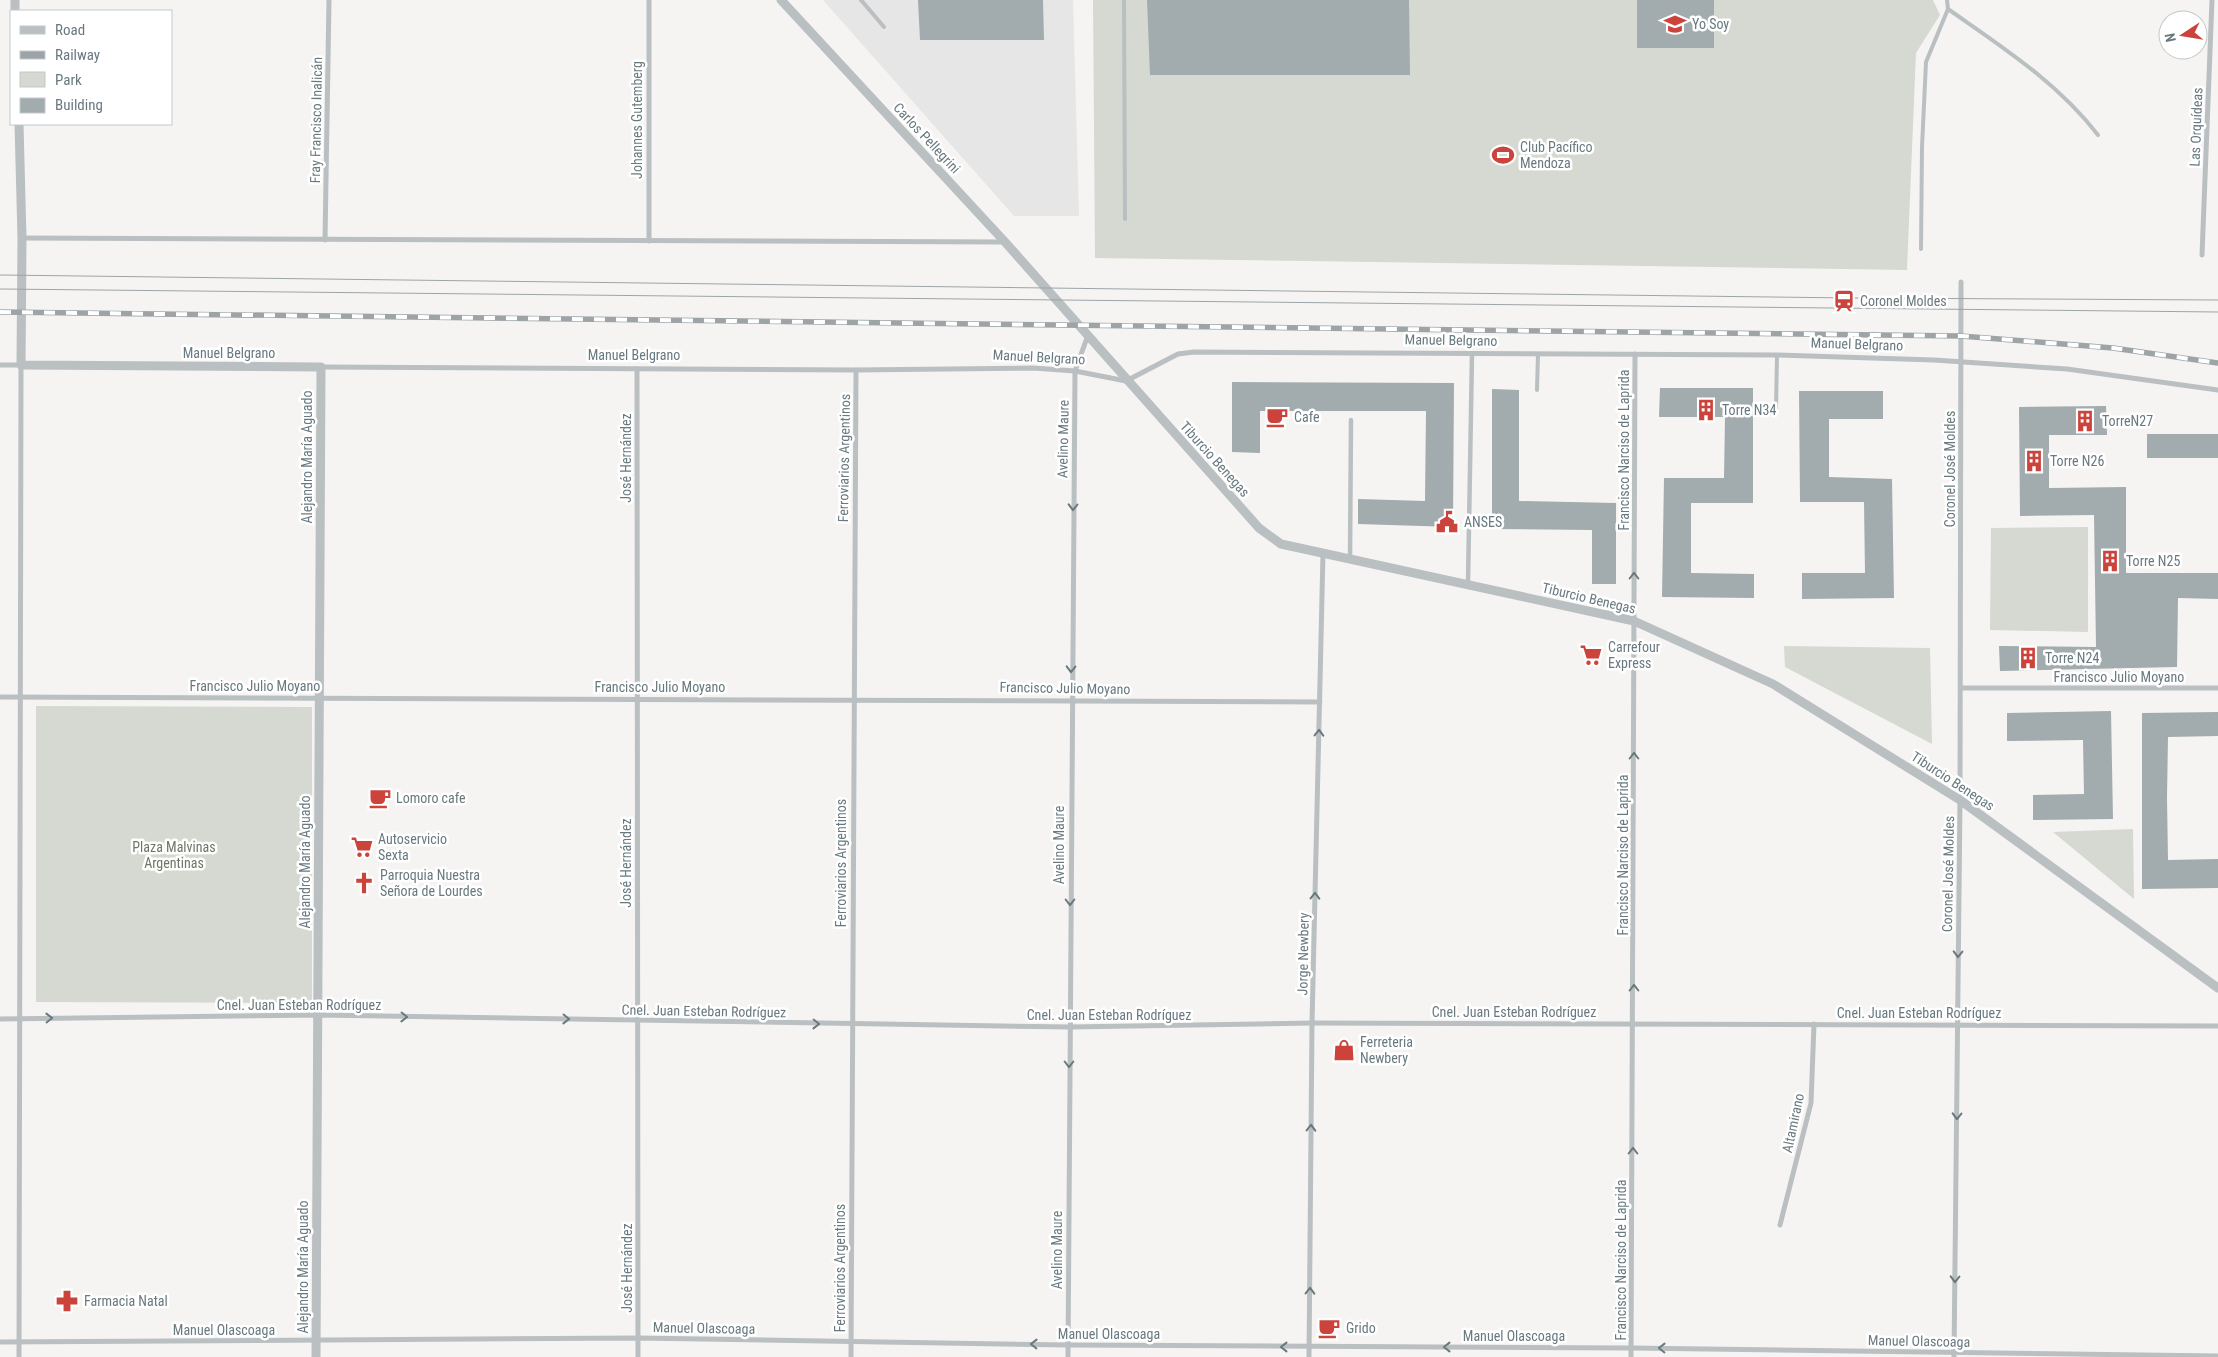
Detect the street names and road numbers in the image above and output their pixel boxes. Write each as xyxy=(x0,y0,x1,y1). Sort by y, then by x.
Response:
street label: Fray Francisco Inalicán xyxy=(307,57,325,183)
street label: Johannes Gutemberg xyxy=(629,61,645,179)
street label: Las Orquídeas xyxy=(2187,87,2205,167)
street label: Carlos Pellegrini xyxy=(890,100,964,176)
street label: Manuel Belgrano xyxy=(1405,331,1497,349)
street label: Manuel Belgrano xyxy=(1810,334,1904,354)
street label: Manuel Belgrano xyxy=(183,345,275,361)
street label: Manuel Belgrano xyxy=(588,347,680,363)
street label: Manuel Belgrano xyxy=(992,347,1086,367)
street label: Francisco Narciso de Laprida xyxy=(1616,370,1632,530)
street label: Alejandro María Aguado xyxy=(299,391,315,523)
street label: Ferroviarios Argentinos xyxy=(835,394,853,522)
street label: Avelino Maure xyxy=(1054,399,1072,478)
street label: Coronel José Moldes xyxy=(1942,411,1958,527)
street label: José Hernández xyxy=(618,413,634,503)
street label: Tiburcio Benegas xyxy=(1177,418,1253,500)
street label: Tiburcio Benegas xyxy=(1541,579,1637,617)
street label: Francisco Julio Moyano xyxy=(2054,669,2184,685)
street label: Francisco Julio Moyano xyxy=(190,678,320,694)
street label: Francisco Julio Moyano xyxy=(595,679,725,695)
street label: Francisco Julio Moyano xyxy=(999,679,1131,697)
street label: Tiburcio Benegas xyxy=(1908,748,1998,814)
street label: Francisco Narciso de Laprida xyxy=(1615,775,1631,935)
street label: Alejandro María Aguado xyxy=(297,796,313,928)
street label: Ferroviarios Argentinos xyxy=(833,799,849,927)
street label: Avelino Maure xyxy=(1051,805,1067,884)
street label: Coronel José Moldes xyxy=(1939,816,1957,932)
street label: José Hernández xyxy=(618,818,634,908)
street label: Jorge Newbery xyxy=(1294,912,1312,995)
street label: Cnel. Juan Esteban Rodríguez xyxy=(217,997,381,1013)
street label: Cnel. Juan Esteban Rodríguez xyxy=(622,1002,786,1020)
street label: Cnel. Juan Esteban Rodríguez xyxy=(1432,1004,1596,1020)
street label: Cnel. Juan Esteban Rodríguez xyxy=(1837,1005,2001,1021)
street label: Cnel. Juan Esteban Rodríguez xyxy=(1027,1007,1191,1023)
street label: Altamirano xyxy=(1779,1092,1807,1154)
street label: Francisco Narciso de Laprida xyxy=(1613,1180,1629,1340)
street label: Alejandro María Aguado xyxy=(295,1201,311,1333)
street label: Ferroviarios Argentinos xyxy=(832,1204,848,1332)
street label: Avelino Maure xyxy=(1049,1210,1065,1289)
street label: José Hernández xyxy=(619,1223,635,1313)
street label: Manuel Olascoaga xyxy=(653,1319,755,1337)
street label: Manuel Olascoaga xyxy=(173,1322,275,1338)
street label: Manuel Olascoaga xyxy=(1058,1326,1160,1342)
street label: Manuel Olascoaga xyxy=(1463,1328,1565,1344)
street label: Manuel Olascoaga xyxy=(1868,1332,1970,1350)

